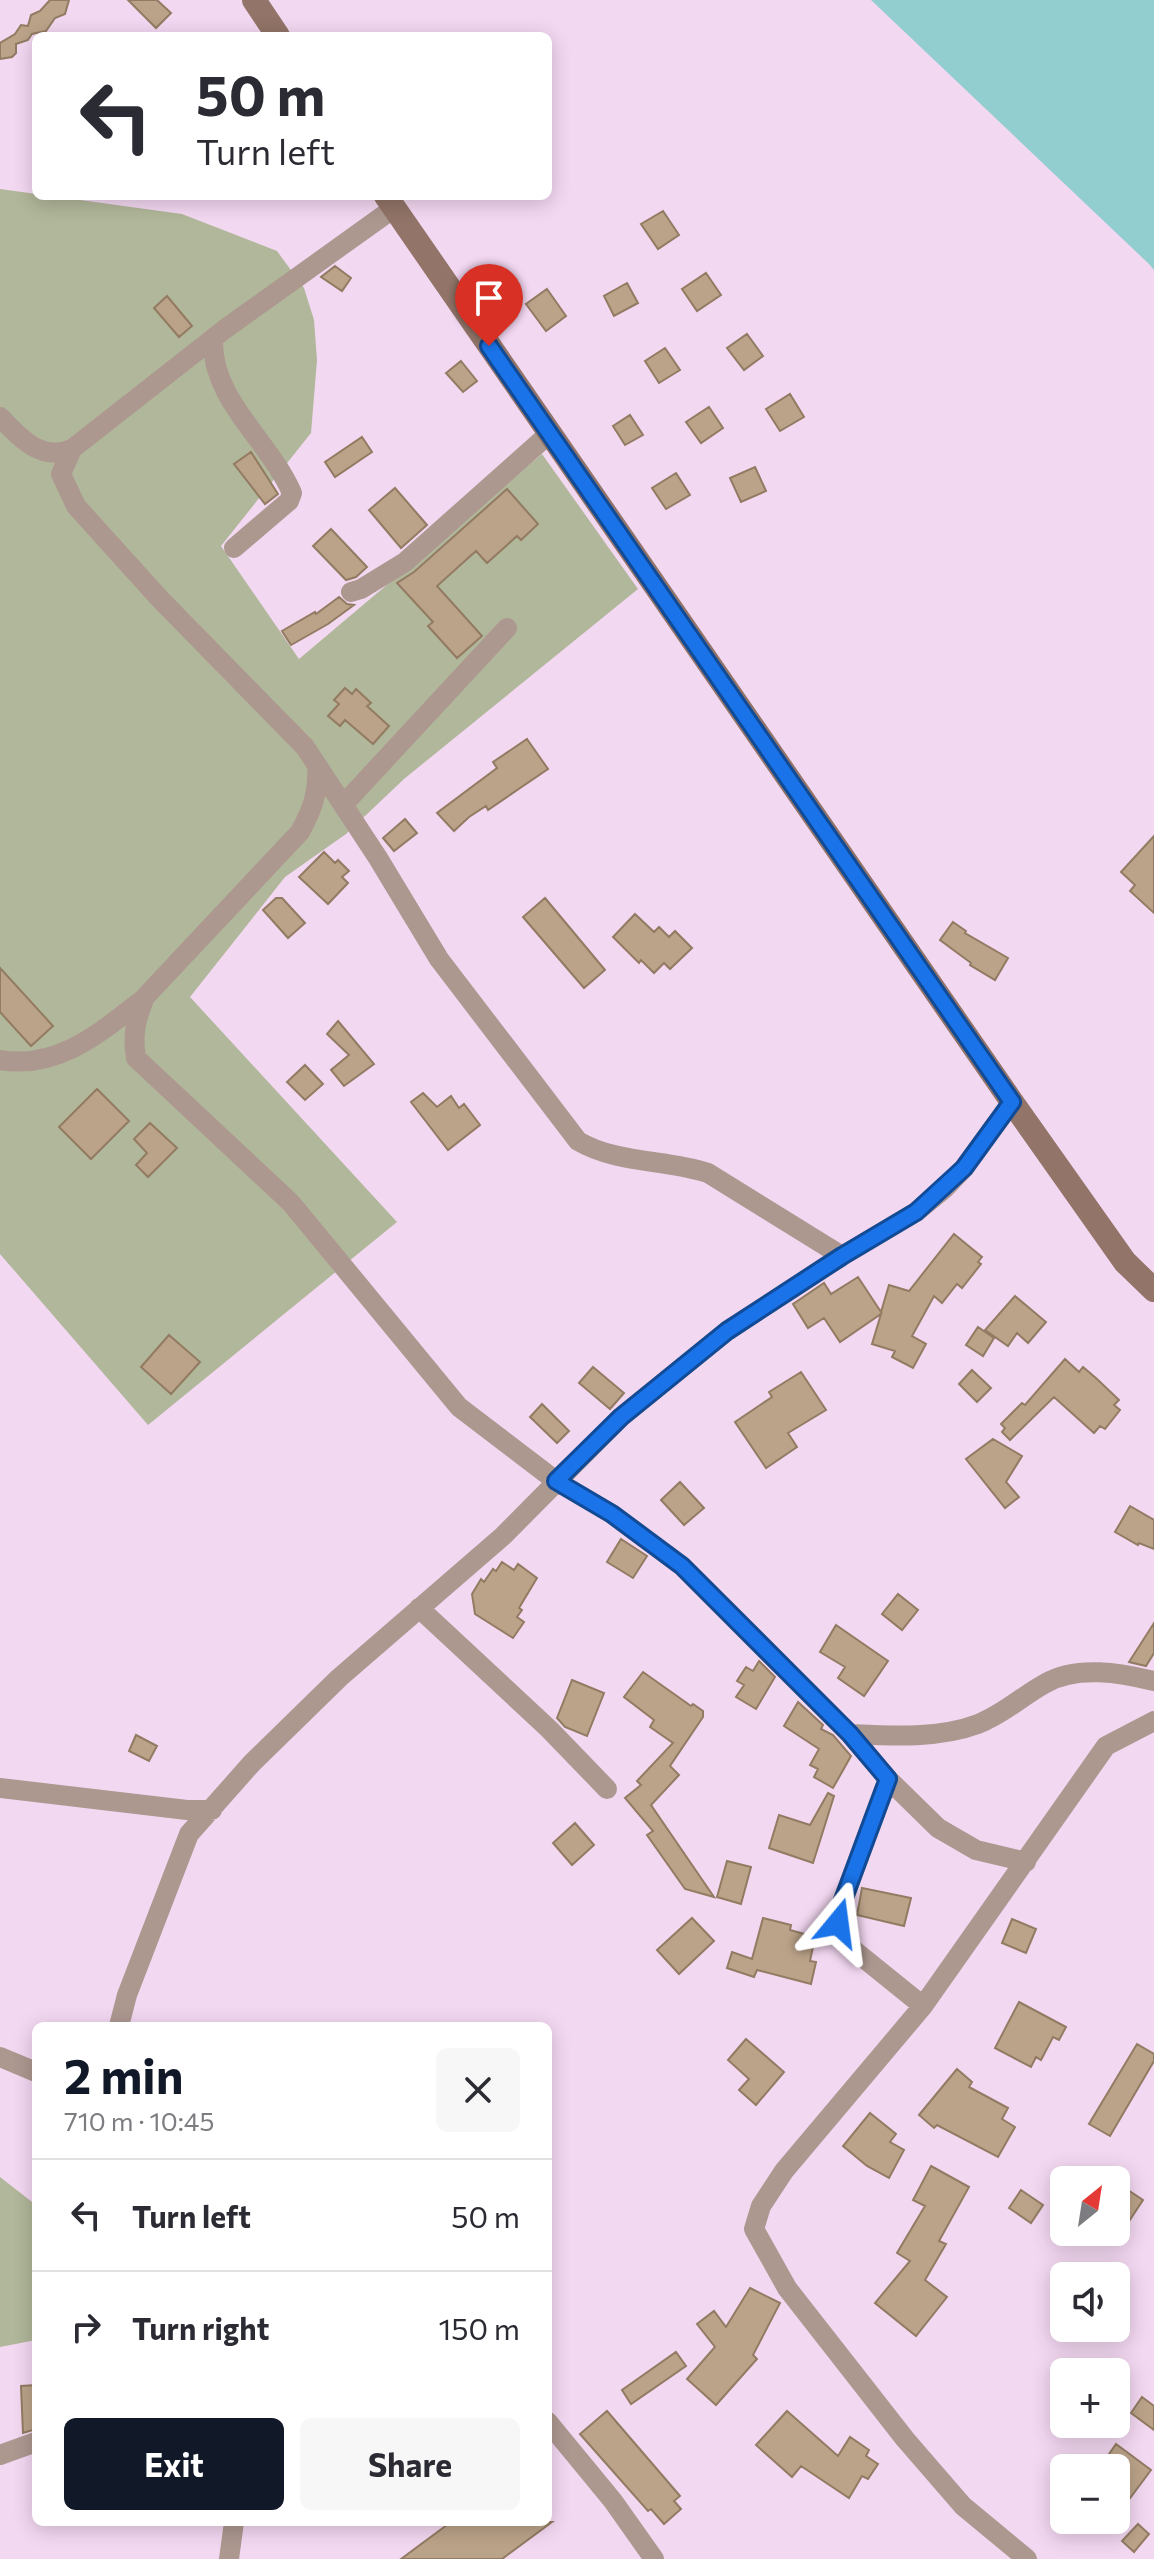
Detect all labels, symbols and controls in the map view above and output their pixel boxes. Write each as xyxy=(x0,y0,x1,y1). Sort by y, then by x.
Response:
text: 50 m xyxy=(196,59,325,128)
icon: left xyxy=(64,64,168,168)
text: Turn left xyxy=(196,128,335,172)
pin xyxy=(455,264,523,346)
icon: arrive xyxy=(467,276,511,320)
position arrow xyxy=(796,1881,880,1965)
text: 2 min xyxy=(64,2045,184,2104)
button: close xyxy=(436,2048,520,2132)
text: 710 m · 10:45 xyxy=(64,2105,214,2136)
north arrow xyxy=(1050,2166,1130,2246)
map controls xyxy=(1050,2166,1130,2534)
icon: left xyxy=(64,2193,108,2237)
text: Turn left xyxy=(132,2197,251,2234)
text: 50 m xyxy=(451,2197,520,2234)
button: sound xyxy=(1050,2262,1130,2342)
icon: right xyxy=(64,2305,108,2349)
text: Turn right xyxy=(132,2309,269,2346)
text: 150 m xyxy=(438,2309,520,2346)
button: + xyxy=(1050,2358,1130,2438)
button: Exit xyxy=(64,2418,284,2510)
button: Share xyxy=(300,2418,520,2510)
button: − xyxy=(1050,2454,1130,2534)

